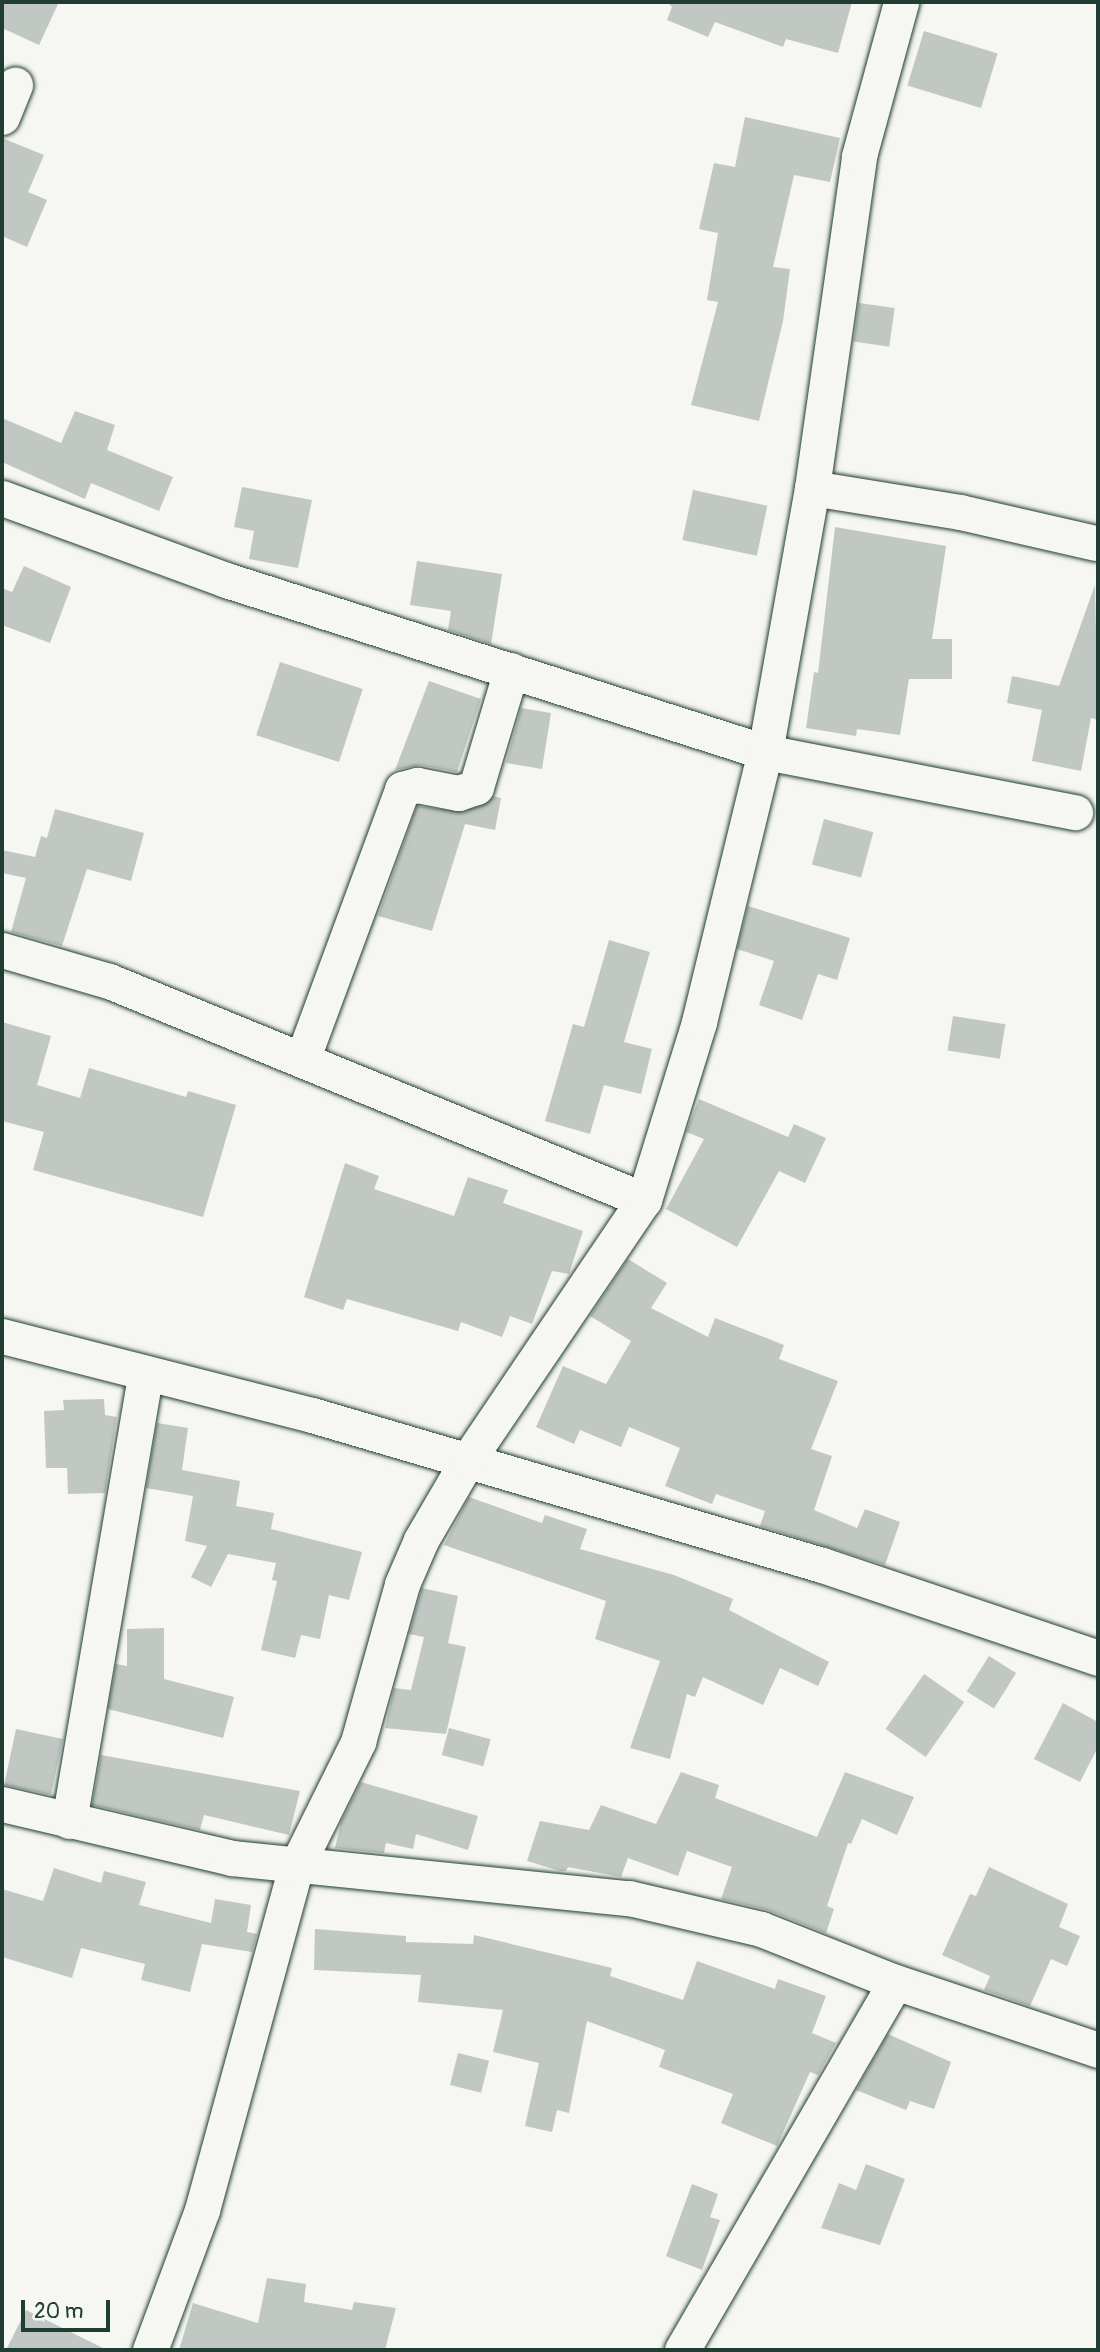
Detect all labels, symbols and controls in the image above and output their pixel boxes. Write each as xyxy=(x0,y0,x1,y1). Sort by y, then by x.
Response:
scale bar xyxy=(24,2286,114,2330)
text: 20 m xyxy=(34,2298,83,2325)

